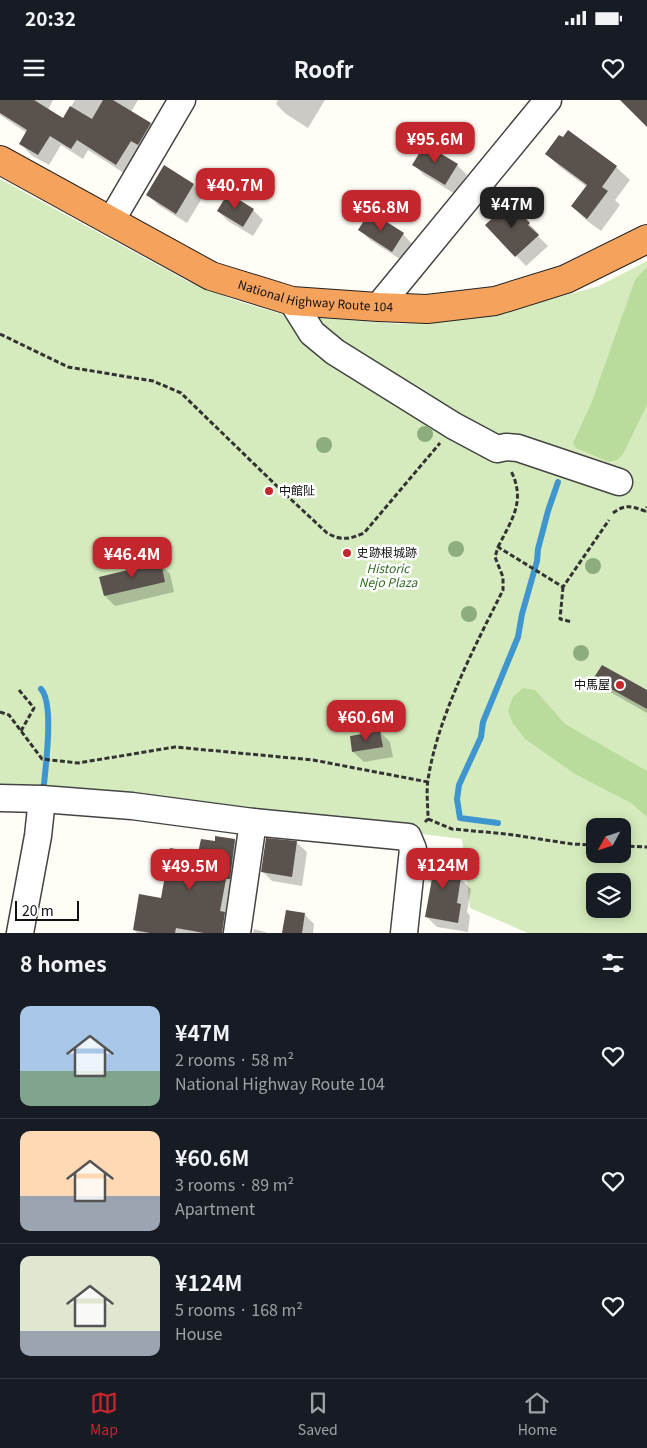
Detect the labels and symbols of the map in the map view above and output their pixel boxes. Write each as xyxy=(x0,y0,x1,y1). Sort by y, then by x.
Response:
pin: ¥95.6M xyxy=(394,122,476,164)
pin: ¥40.7M xyxy=(194,168,276,210)
pin: ¥47M xyxy=(482,186,542,229)
pin: ¥56.8M xyxy=(340,190,422,232)
street label: National Highway Route 104 xyxy=(236,275,394,315)
place label: 中館阯 xyxy=(279,481,315,498)
marker: 中館阯 xyxy=(263,485,275,497)
pin: ¥46.4M xyxy=(91,536,173,579)
place label: 史跡根城跡 xyxy=(357,543,417,560)
marker: 史跡根城跡 xyxy=(341,547,353,559)
park label: Historic Nejo Plaza xyxy=(359,559,417,590)
place label: 中馬屋 xyxy=(574,675,610,692)
marker: 中馬屋 xyxy=(614,679,626,691)
pin: ¥60.6M xyxy=(325,700,407,742)
north arrow xyxy=(586,818,631,862)
pin: ¥49.5M xyxy=(149,848,231,891)
pin: ¥124M xyxy=(408,848,478,890)
scale bar xyxy=(15,898,79,921)

